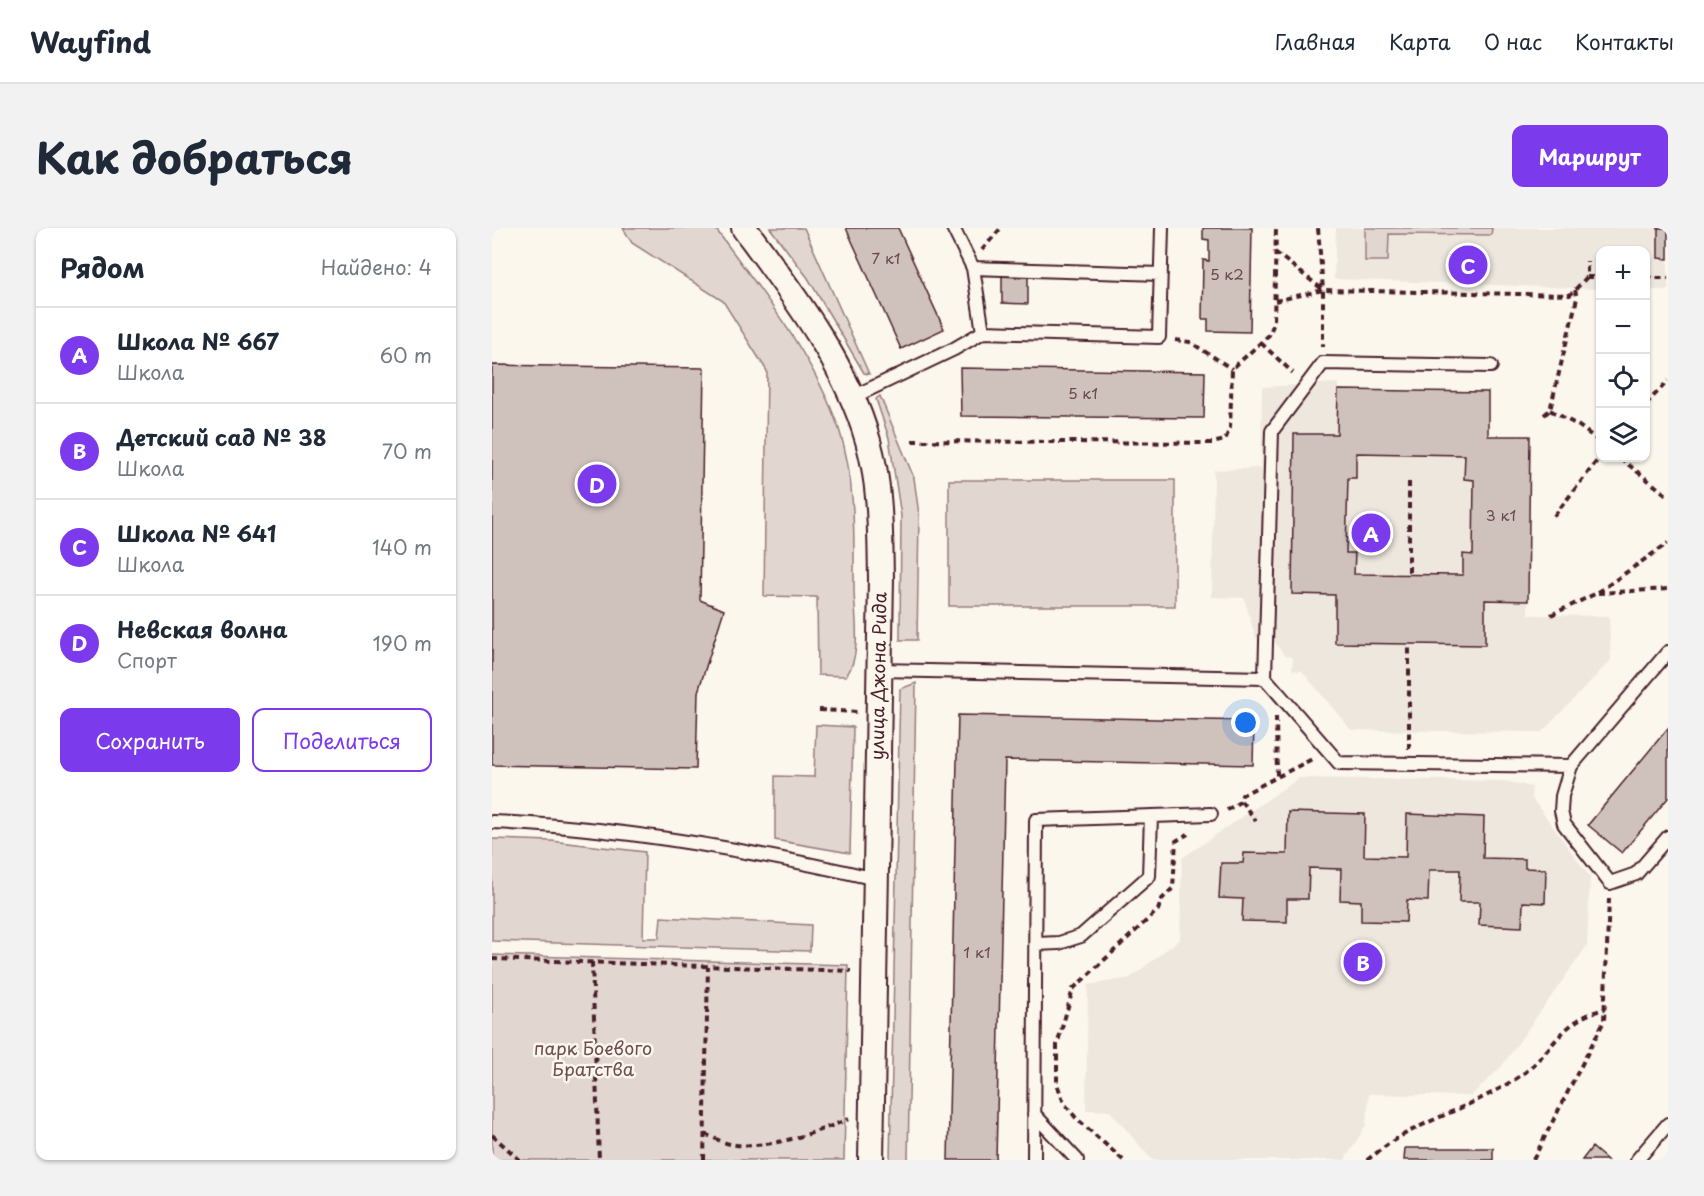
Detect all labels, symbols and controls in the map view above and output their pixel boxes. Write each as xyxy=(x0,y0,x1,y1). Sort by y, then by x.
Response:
text: Wayfind xyxy=(30,20,151,63)
text: Главная xyxy=(1275,25,1356,57)
text: Карта xyxy=(1389,25,1451,57)
text: О нас xyxy=(1484,25,1542,57)
text: Контакты xyxy=(1575,25,1674,57)
text: Как добраться xyxy=(36,125,353,188)
button: Маршрут xyxy=(1512,125,1668,187)
pin: C xyxy=(1448,243,1488,288)
house number: 7 к1 xyxy=(871,246,901,269)
map controls xyxy=(1596,246,1650,462)
button: + xyxy=(1596,246,1650,300)
text: Рядом xyxy=(60,248,145,287)
text: Найдено: 4 xyxy=(321,252,432,282)
house number: 5 к2 xyxy=(1210,262,1244,285)
button: − xyxy=(1596,300,1650,354)
text: Школа № 667 xyxy=(117,324,279,357)
text: A xyxy=(72,340,87,370)
text: 60 m xyxy=(380,340,432,370)
button: locate xyxy=(1596,354,1650,408)
text: Школа xyxy=(117,357,184,387)
house number: 5 к1 xyxy=(1068,381,1098,404)
button: layers xyxy=(1596,408,1650,462)
text: Детский сад № 38 xyxy=(117,420,326,453)
text: B xyxy=(73,436,86,466)
text: 70 m xyxy=(382,436,432,466)
text: Школа xyxy=(117,453,184,483)
pin: D xyxy=(578,462,616,506)
house number: 3 к1 xyxy=(1486,503,1516,526)
pin: A xyxy=(1352,510,1390,556)
text: Школа № 641 xyxy=(117,516,276,549)
text: C xyxy=(72,532,87,562)
text: 140 m xyxy=(372,532,432,562)
text: Школа xyxy=(117,549,184,579)
street label: улица Джона Рида xyxy=(863,591,892,760)
text: Невская волна xyxy=(117,612,288,645)
text: D xyxy=(72,628,87,658)
text: 190 m xyxy=(373,628,432,658)
text: Спорт xyxy=(117,645,177,675)
button: Сохранить xyxy=(60,708,240,772)
button: Поделиться xyxy=(252,708,432,772)
your location xyxy=(1231,708,1260,737)
house number: 1 к1 xyxy=(963,940,991,963)
pin: B xyxy=(1344,940,1382,984)
park label: парк Боевого Братства xyxy=(534,1034,652,1082)

